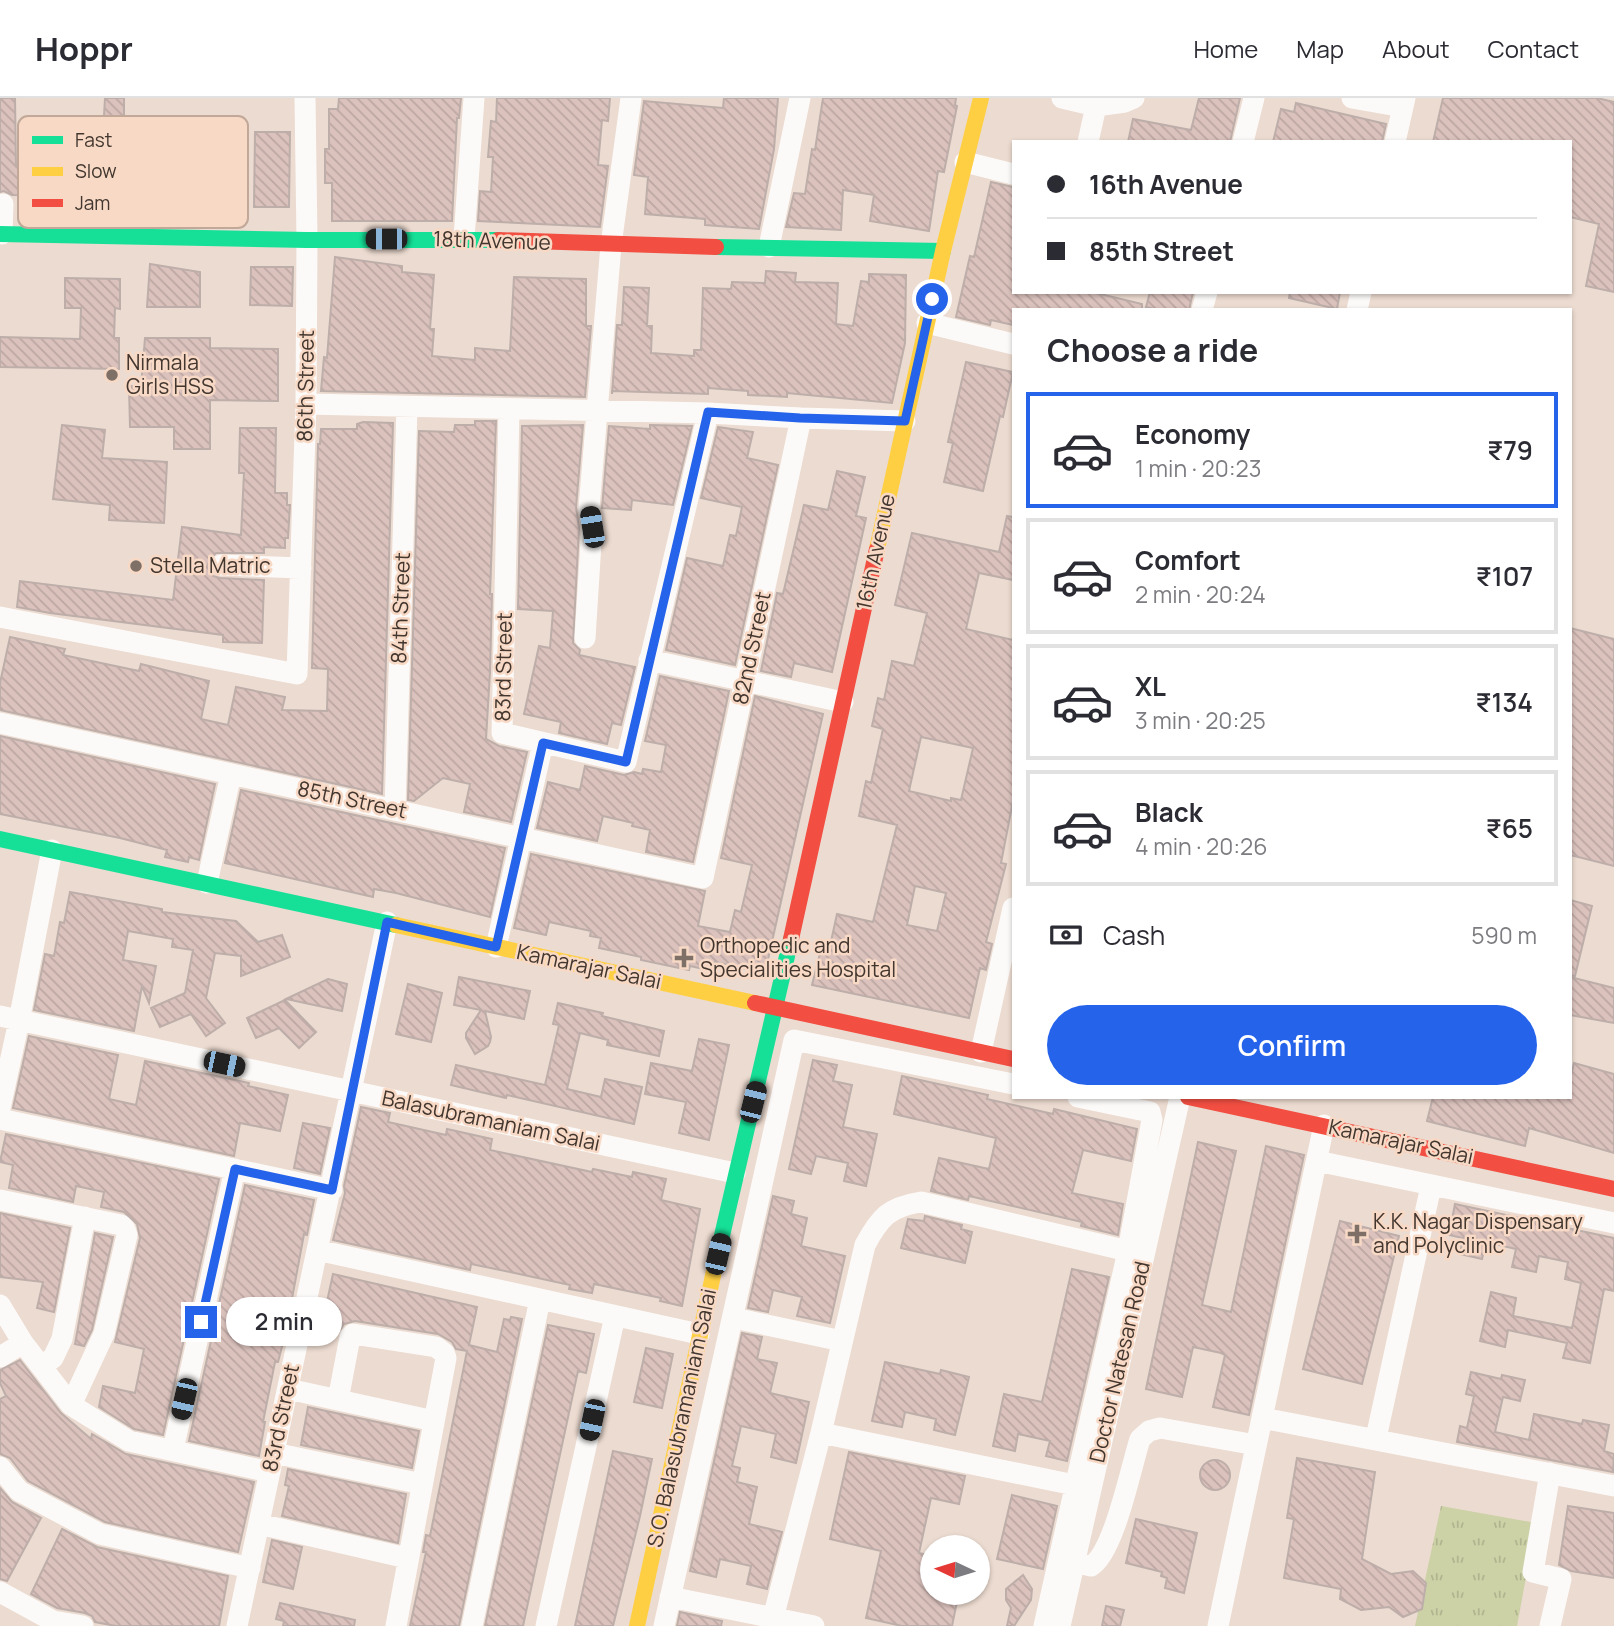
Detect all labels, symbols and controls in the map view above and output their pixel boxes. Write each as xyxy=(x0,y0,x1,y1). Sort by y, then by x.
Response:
text: Hoppr xyxy=(35,26,133,71)
text: Home xyxy=(1193,32,1258,65)
text: Map xyxy=(1296,32,1344,65)
text: About xyxy=(1382,32,1450,65)
text: Contact xyxy=(1488,32,1579,65)
legend xyxy=(18,116,248,228)
text: Fast xyxy=(75,127,112,153)
text: Slow xyxy=(75,158,117,184)
text: 16th Avenue xyxy=(1089,166,1243,202)
text: Jam xyxy=(75,190,110,216)
street label: 18th Avenue xyxy=(433,224,551,256)
car xyxy=(366,229,408,250)
text: 85th Street xyxy=(1089,233,1234,269)
route start xyxy=(916,283,948,315)
text: Choose a ride xyxy=(1047,328,1258,372)
street label: 86th Street xyxy=(290,330,320,442)
place label: Nirmala Girls HSS xyxy=(126,348,214,400)
marker: Nirmala Girls HSS xyxy=(104,367,120,383)
text: Economy xyxy=(1135,416,1250,452)
icon: car xyxy=(1051,419,1114,482)
text: ₹79 xyxy=(1487,432,1533,468)
text: 1 min · 20:23 xyxy=(1135,452,1261,484)
street label: 16th Avenue xyxy=(849,491,901,613)
car xyxy=(579,505,606,549)
text: Comfort xyxy=(1135,542,1241,578)
icon: car xyxy=(1051,545,1114,608)
place label: Stella Matric xyxy=(150,551,271,579)
street label: 84th Street xyxy=(384,552,416,664)
marker: Stella Matric xyxy=(128,558,144,574)
text: ₹107 xyxy=(1476,558,1533,594)
text: 2 min · 20:24 xyxy=(1135,578,1266,610)
street label: 82nd Street xyxy=(725,589,777,707)
street label: 83rd Street xyxy=(488,612,518,722)
text: XL xyxy=(1135,668,1166,704)
icon: car xyxy=(1051,671,1114,734)
text: ₹134 xyxy=(1476,684,1533,720)
text: 3 min · 20:25 xyxy=(1135,704,1266,736)
street label: 85th Street xyxy=(295,774,409,824)
text: Black xyxy=(1135,794,1203,830)
icon: car xyxy=(1051,797,1114,860)
text: ₹65 xyxy=(1486,810,1533,846)
text: 4 min · 20:26 xyxy=(1135,830,1268,862)
icon: cash xyxy=(1047,916,1085,954)
text: Cash xyxy=(1103,917,1165,953)
text: 590 m xyxy=(1471,919,1537,951)
place label: Orthopedic and Specialities Hospital xyxy=(700,931,896,983)
street label: Kamarajar Salai xyxy=(514,937,664,995)
marker: Orthopedic and Specialities Hospital xyxy=(674,948,694,968)
button: Confirm xyxy=(1047,1005,1537,1085)
car xyxy=(202,1049,247,1079)
car xyxy=(738,1079,769,1125)
street label: Balasubramaniam Salai xyxy=(379,1083,603,1157)
street label: Kamarajar Salai xyxy=(1326,1112,1476,1170)
place label: K.K. Nagar Dispensary and Polyclinic xyxy=(1373,1207,1583,1259)
marker: K.K. Nagar Dispensary and Polyclinic xyxy=(1347,1224,1367,1244)
car xyxy=(704,1231,733,1277)
street label: Doctor Natesan Road xyxy=(1082,1258,1156,1465)
street label: S.O. Balasubramaniam Salai xyxy=(640,1286,722,1550)
callout: 2 min xyxy=(226,1298,341,1346)
text: 2 min xyxy=(255,1305,313,1337)
route end xyxy=(185,1306,217,1338)
street label: 83rd Street xyxy=(255,1361,305,1474)
car xyxy=(170,1376,199,1422)
car xyxy=(578,1397,607,1443)
north arrow xyxy=(920,1535,990,1605)
map controls xyxy=(920,1535,990,1605)

